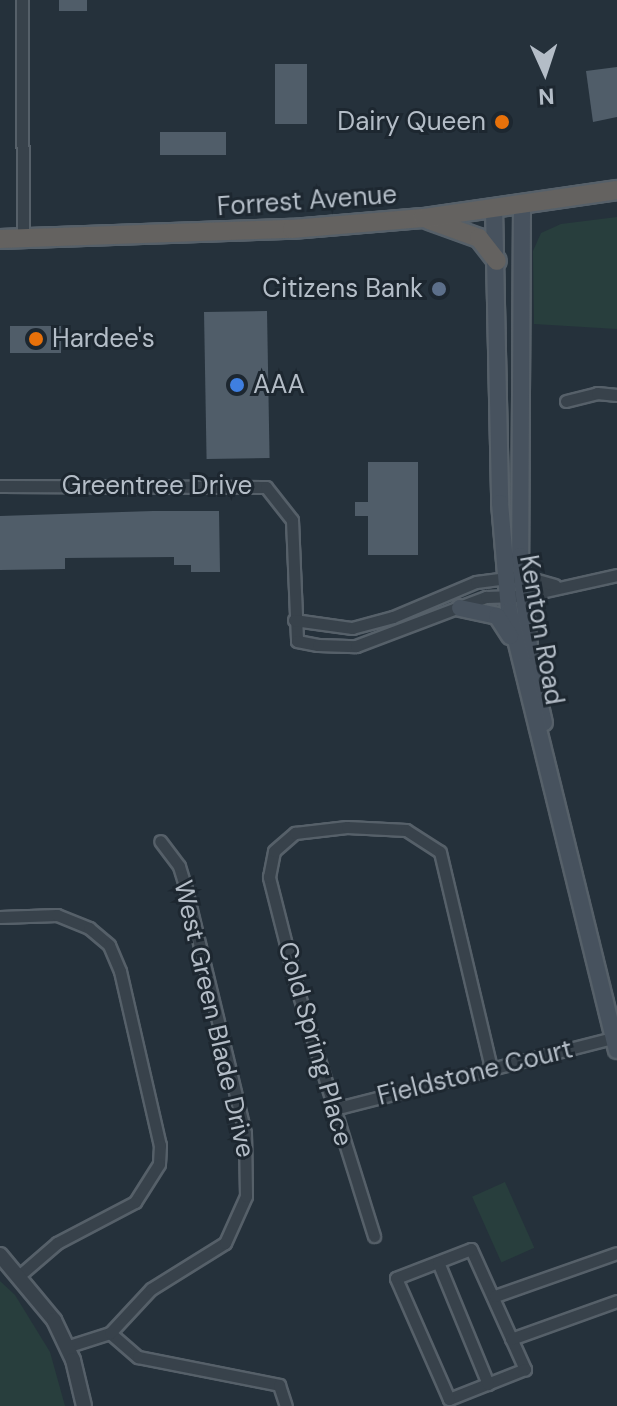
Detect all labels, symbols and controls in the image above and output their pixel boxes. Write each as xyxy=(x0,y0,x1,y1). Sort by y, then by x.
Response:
north arrow xyxy=(505,32,585,112)
text: N xyxy=(538,82,555,111)
place label: Dairy Queen xyxy=(337,106,486,138)
marker: Dairy Queen xyxy=(493,113,511,131)
street label: Forrest Avenue xyxy=(216,179,398,223)
place label: Citizens Bank xyxy=(262,273,423,305)
marker: Citizens Bank xyxy=(430,280,448,298)
place label: Hardee's xyxy=(52,323,155,355)
marker: Hardee's xyxy=(27,330,45,348)
place label: AAA xyxy=(253,369,305,401)
marker: AAA xyxy=(228,376,246,394)
street label: Greentree Drive xyxy=(62,470,252,502)
street label: Kenton Road xyxy=(512,553,570,707)
street label: West Green Blade Drive xyxy=(167,877,261,1161)
street label: Cold Spring Place xyxy=(271,938,359,1150)
street label: Fieldstone Court xyxy=(374,1034,576,1112)

